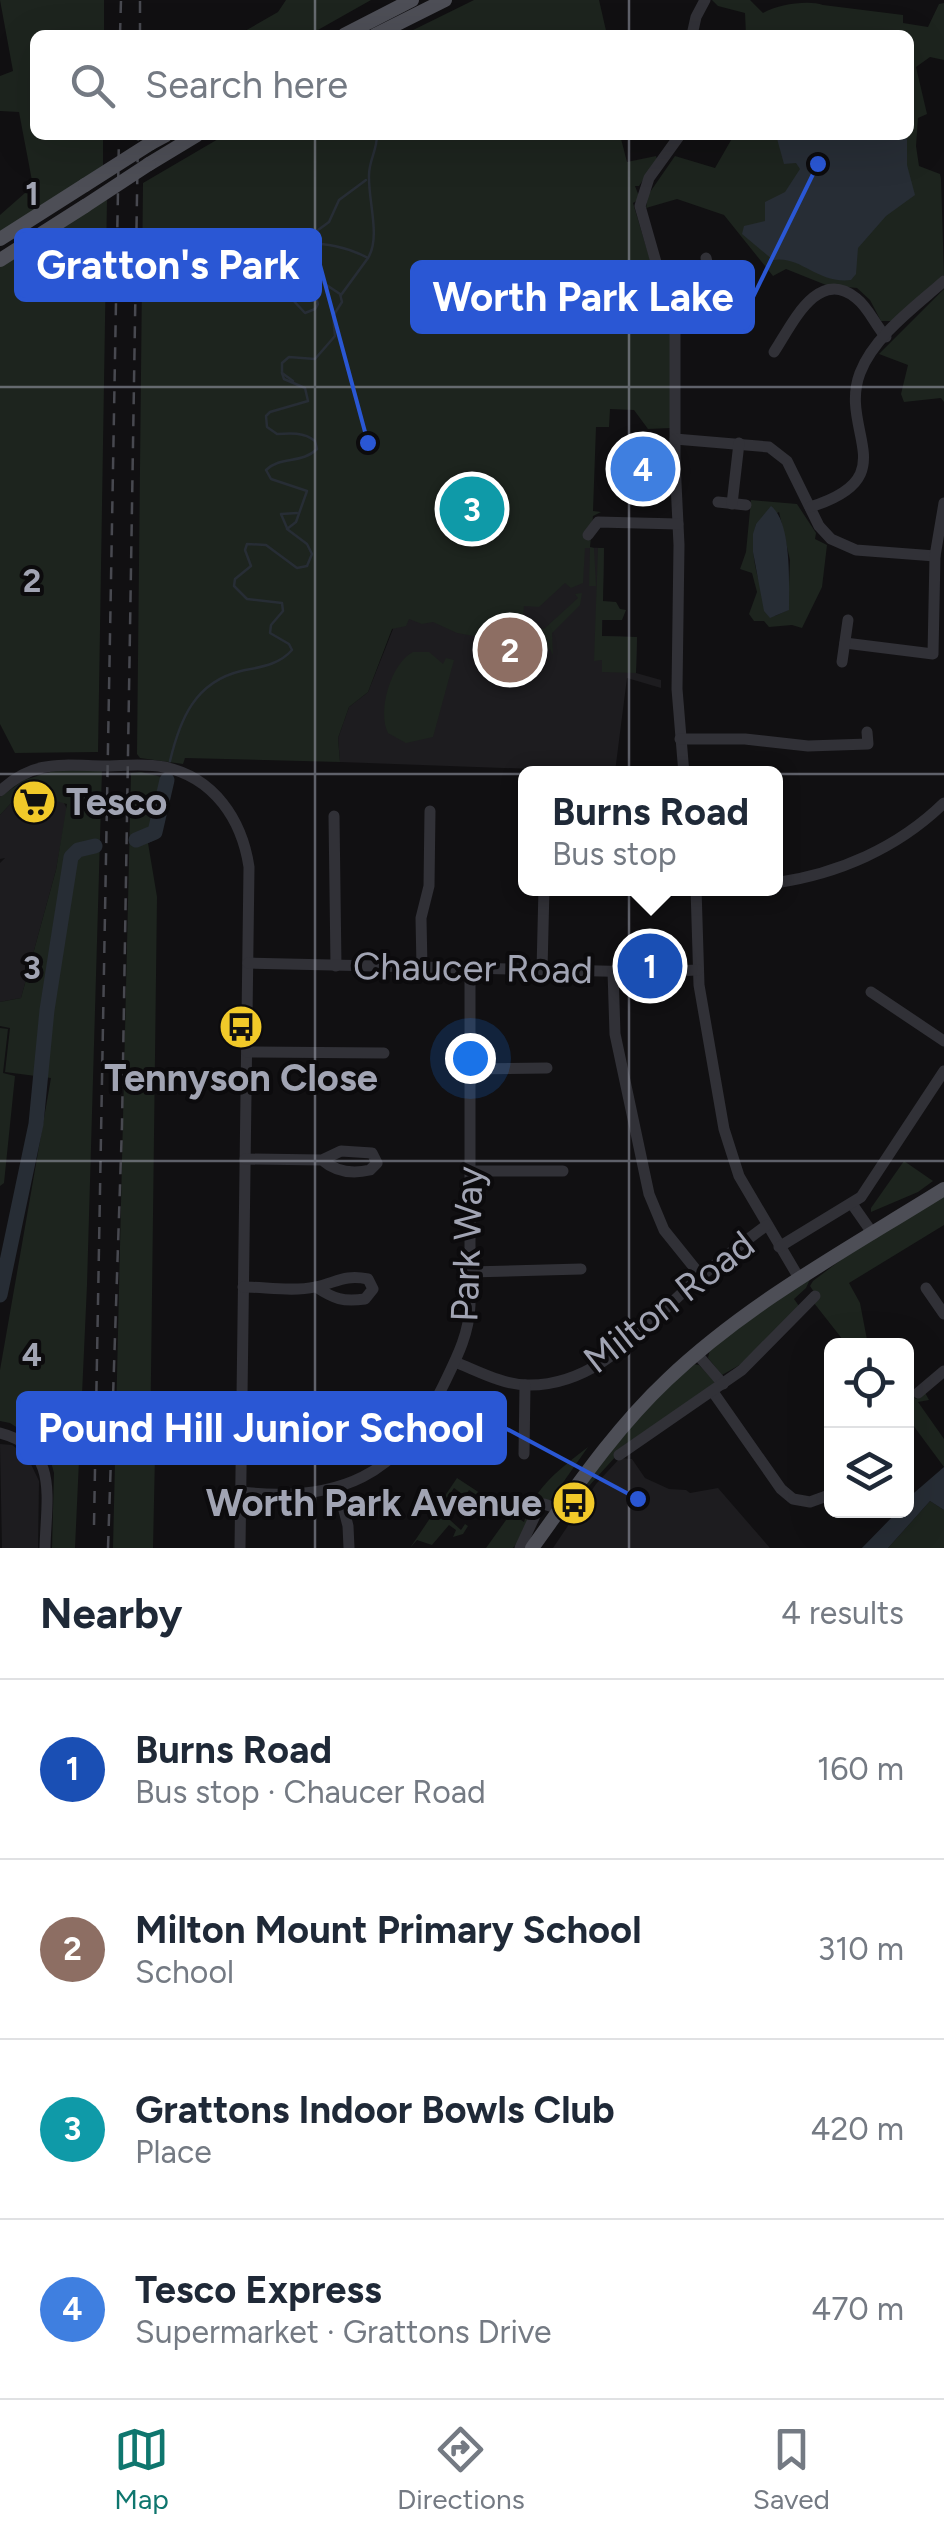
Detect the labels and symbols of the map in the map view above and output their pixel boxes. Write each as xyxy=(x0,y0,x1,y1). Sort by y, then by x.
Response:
text: 1 xyxy=(25,175,39,213)
callout: Gratton's Park xyxy=(16,230,320,300)
text: Gratton's Park xyxy=(36,241,300,289)
callout: Worth Park Lake xyxy=(412,262,753,332)
text: Worth Park Lake xyxy=(432,273,734,321)
pin: 4 xyxy=(610,432,676,506)
pin: 3 xyxy=(440,472,504,546)
text: 2 xyxy=(23,562,41,600)
pin: 2 xyxy=(478,612,542,688)
supermarket icon: Tesco xyxy=(11,779,57,825)
place label: Tesco xyxy=(66,779,167,825)
pin: 1 xyxy=(618,928,682,1004)
street label: Chaucer Road xyxy=(353,943,593,993)
text: 3 xyxy=(23,949,41,987)
bus stop icon: Tennyson Close xyxy=(218,1004,264,1050)
your location xyxy=(445,1033,496,1084)
place label: Tennyson Close xyxy=(104,1055,378,1101)
street label: Park Way xyxy=(441,1165,493,1323)
street label: Milton Road xyxy=(575,1221,763,1383)
text: 4 xyxy=(22,1336,42,1374)
callout: Pound Hill Junior School xyxy=(18,1393,505,1463)
text: Pound Hill Junior School xyxy=(38,1404,484,1452)
place label: Worth Park Avenue xyxy=(206,1480,542,1526)
bus stop icon: Worth Park Avenue xyxy=(551,1480,597,1526)

